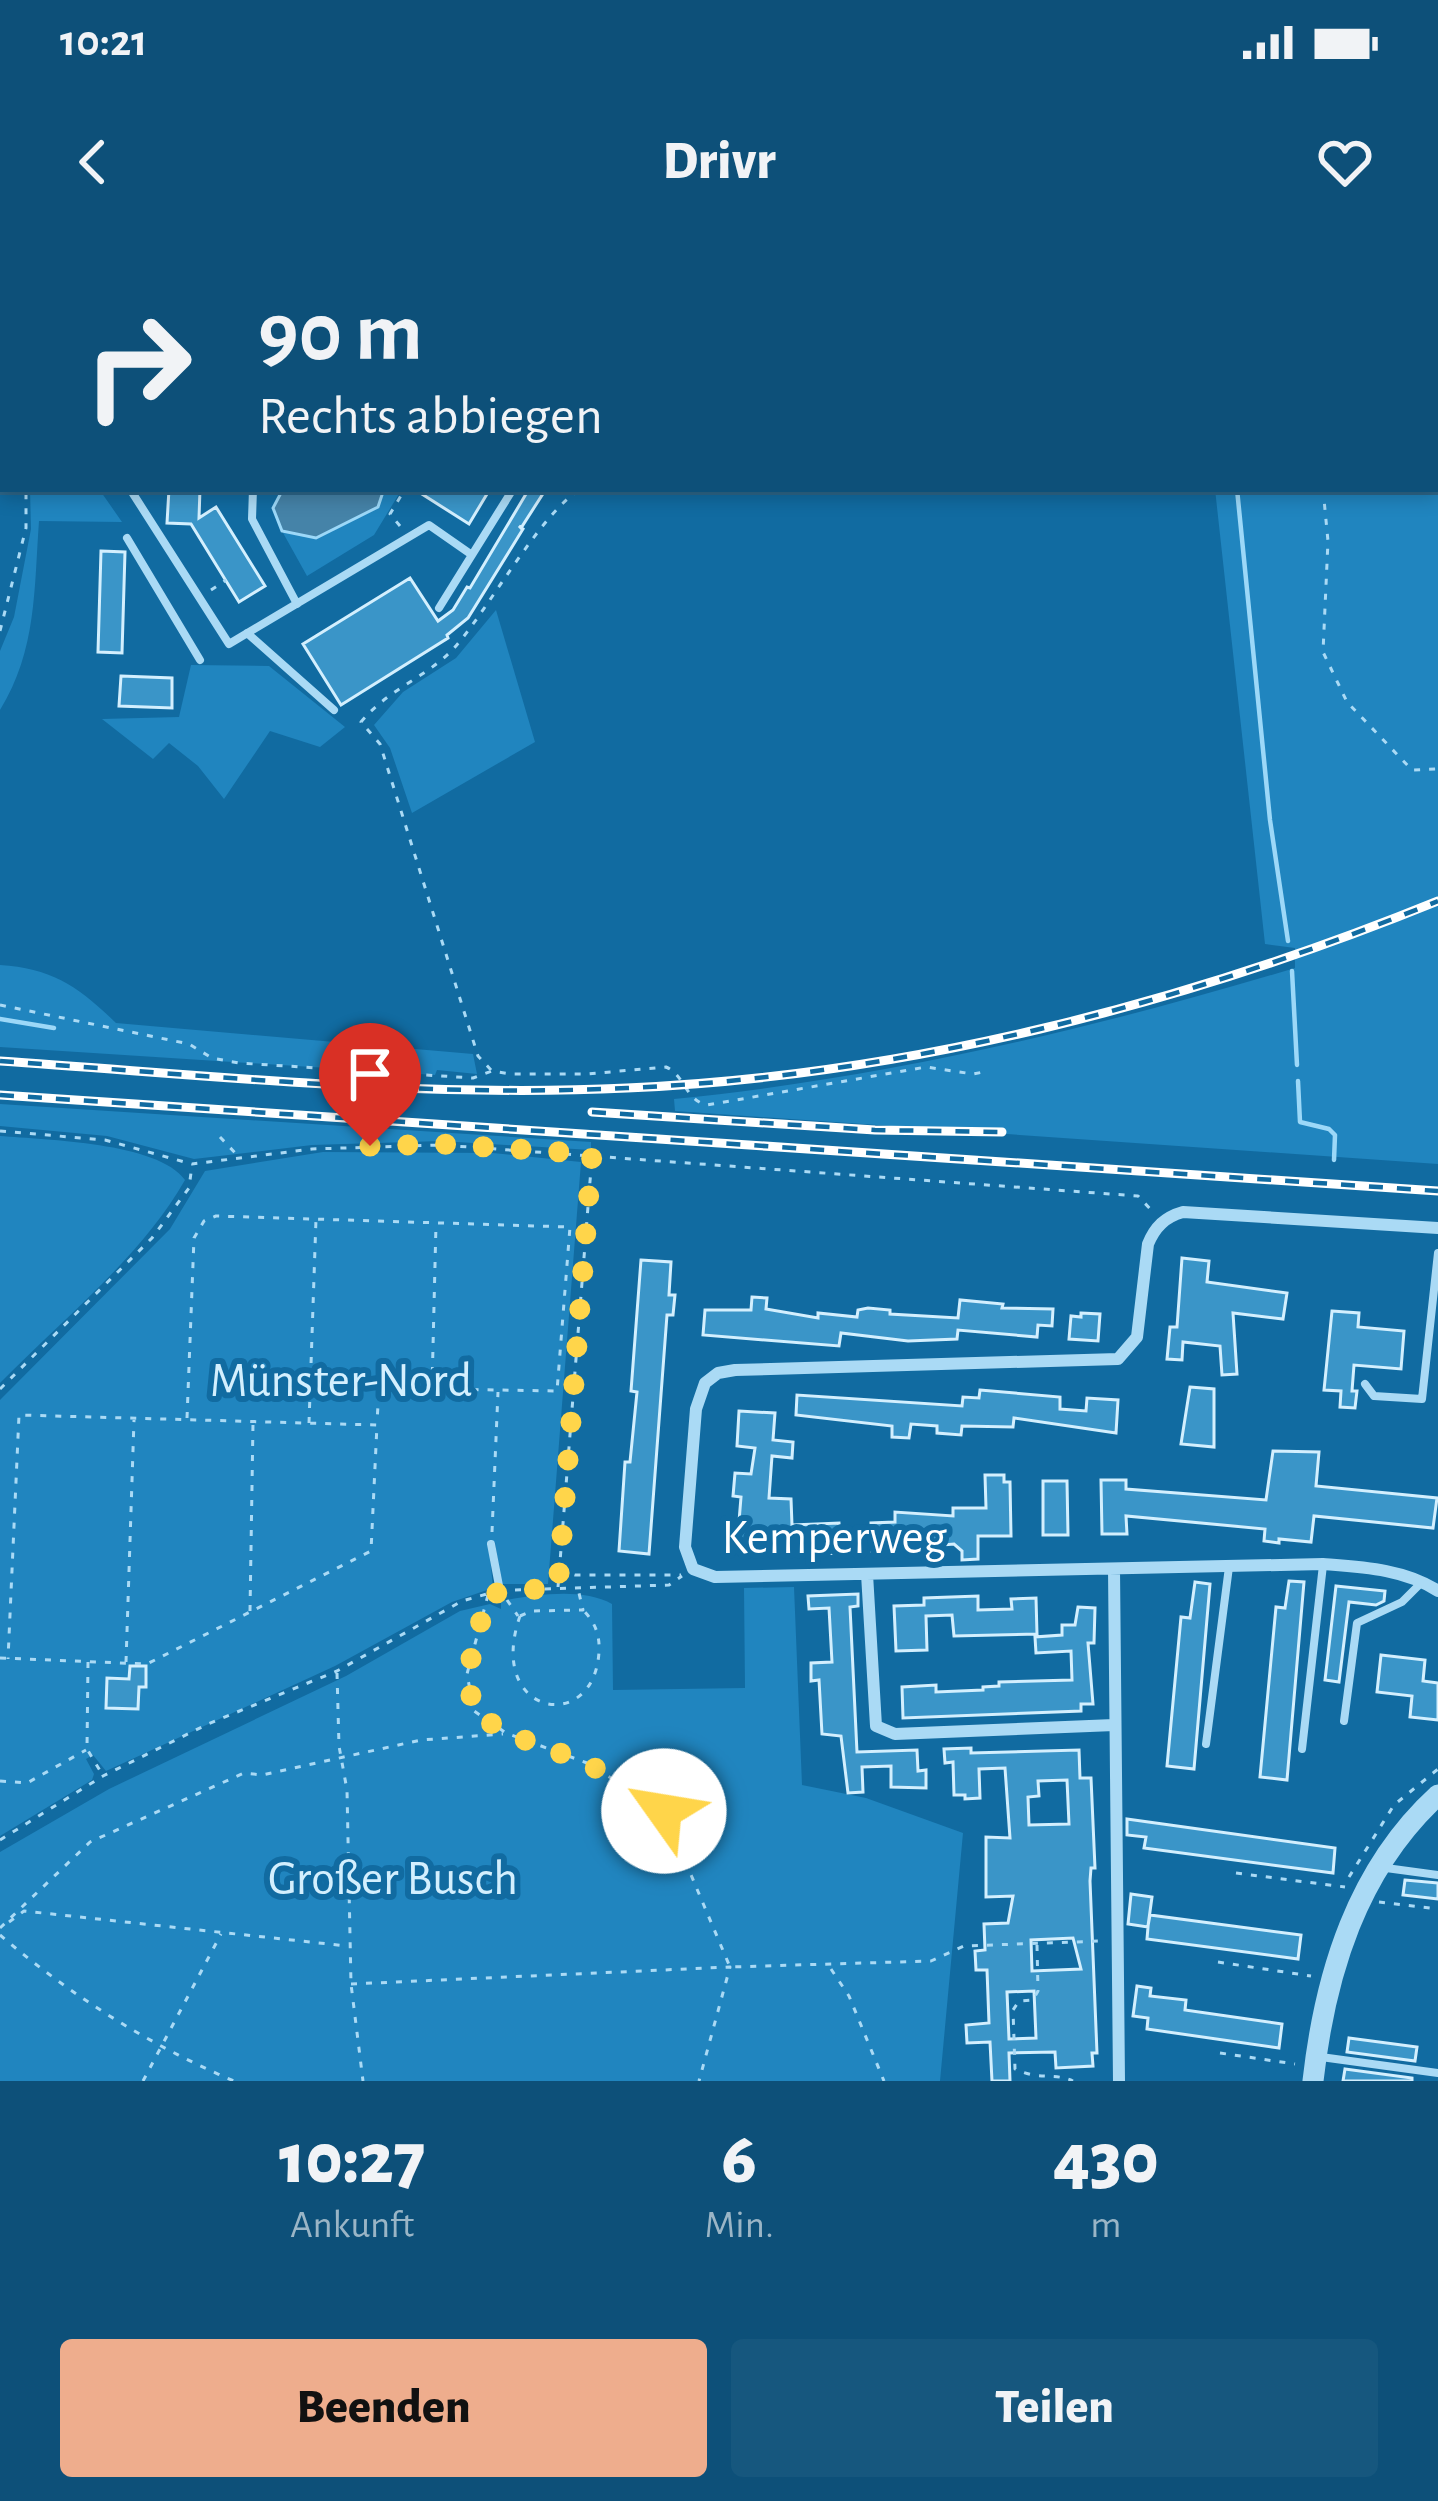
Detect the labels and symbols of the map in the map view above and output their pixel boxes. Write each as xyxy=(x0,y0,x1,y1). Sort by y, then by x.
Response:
pin xyxy=(319,1023,421,1146)
park label: Münster-Nord xyxy=(210,1358,472,1406)
street label: Kemperweg xyxy=(721,1515,947,1563)
position arrow xyxy=(601,1748,727,1874)
park label: Großer Busch xyxy=(268,1856,518,1904)

